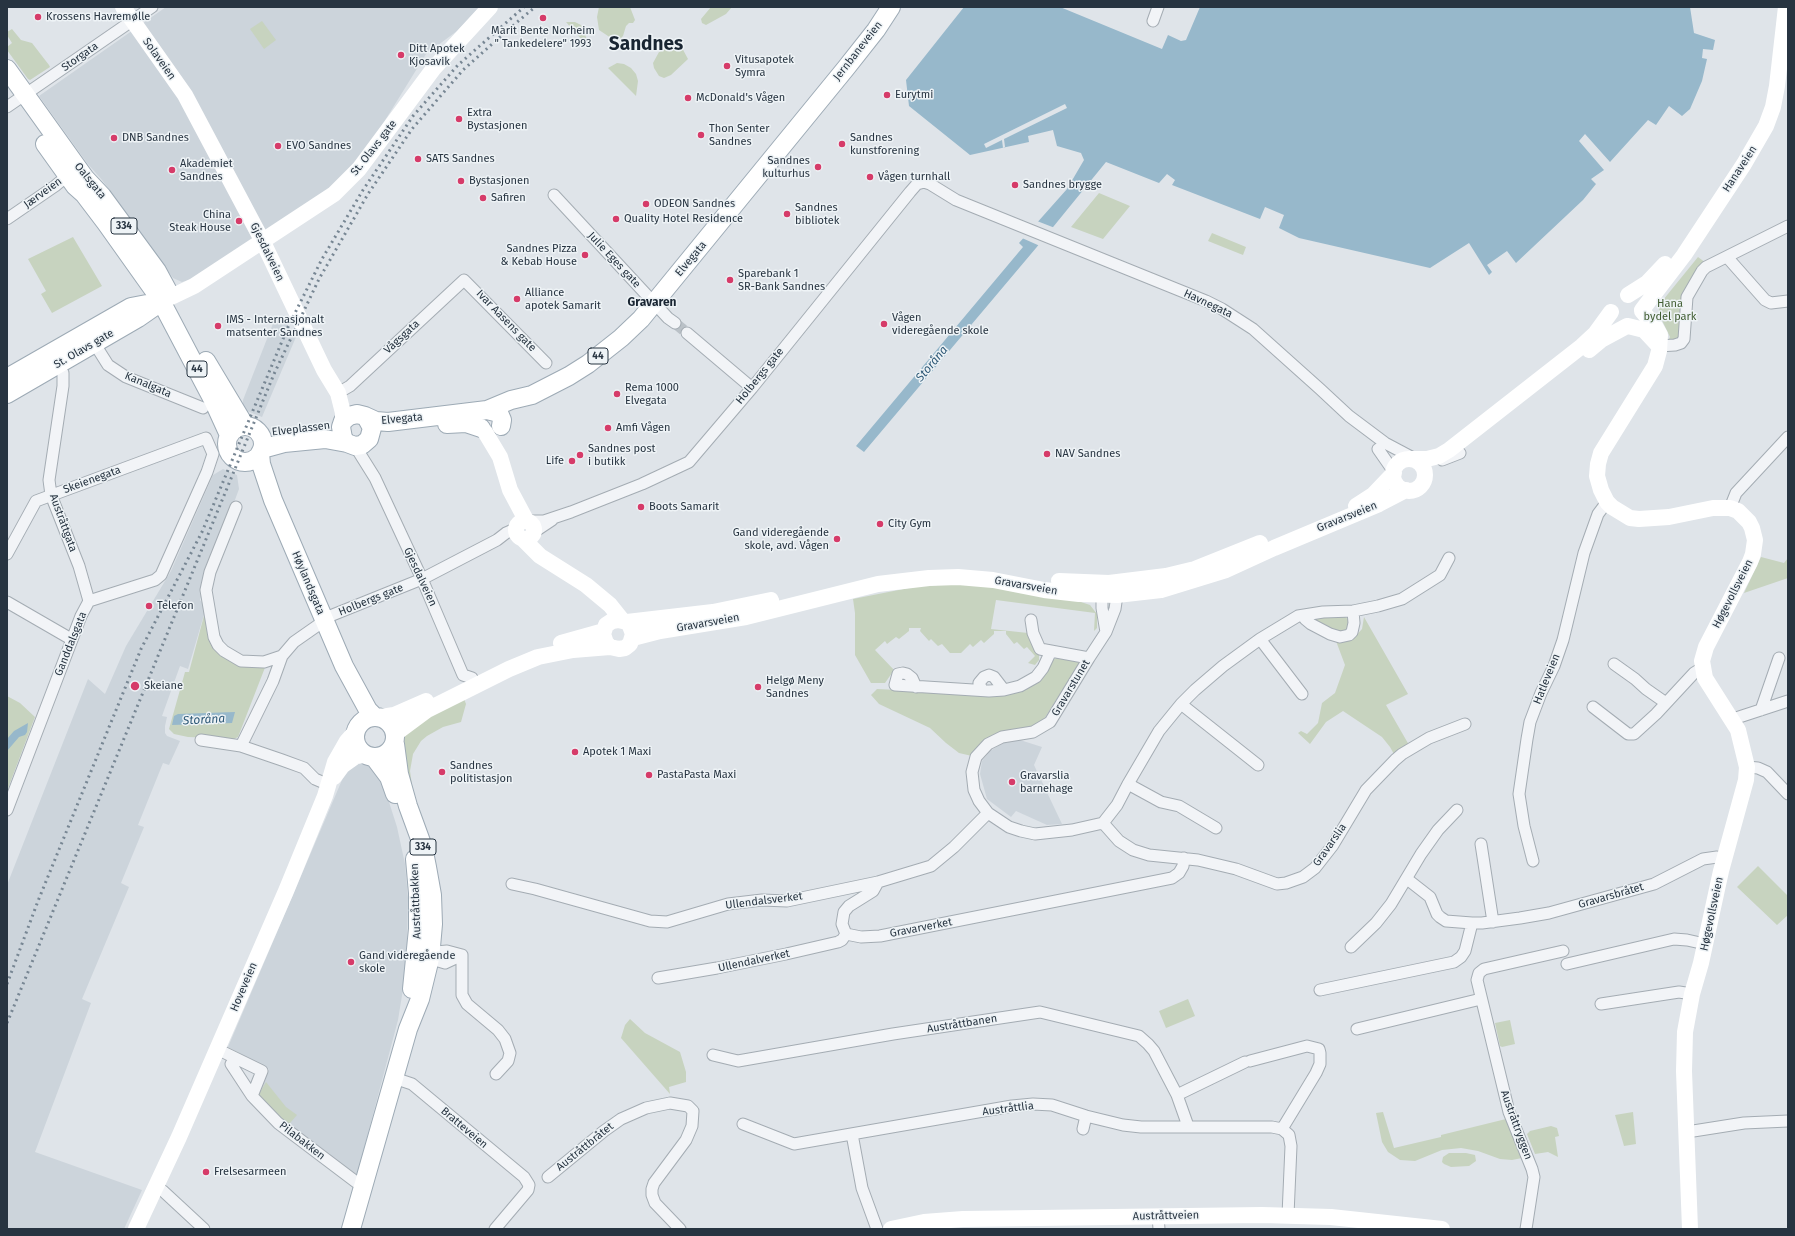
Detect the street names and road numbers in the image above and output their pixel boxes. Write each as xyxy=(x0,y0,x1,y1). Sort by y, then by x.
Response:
street label: Jernbaneveien xyxy=(831,19,885,83)
street label: Solaveien xyxy=(140,35,178,83)
street label: Storgata xyxy=(59,40,101,74)
street label: St. Olavs gate xyxy=(348,118,400,178)
street label: Hanaveien xyxy=(1720,143,1760,195)
street label: Oalsgata xyxy=(71,160,109,202)
street label: Jærveien xyxy=(21,175,65,211)
road number: 334 xyxy=(111,218,137,234)
street label: Gjesdalveien xyxy=(247,221,287,283)
street label: Julie Eges gate xyxy=(585,229,643,291)
street label: Elvegata xyxy=(673,239,709,279)
street label: Ivar Aasens gate xyxy=(473,287,539,355)
street label: Havnegata xyxy=(1181,287,1235,321)
street label: Vågsgata xyxy=(382,317,422,357)
street label: St. Olavs gate xyxy=(52,327,116,371)
street label: Holbergs gate xyxy=(733,345,787,407)
road number: 44 xyxy=(588,348,608,364)
road number: 44 xyxy=(187,361,207,377)
street label: Kanalgata xyxy=(123,369,173,401)
street label: Elvegata xyxy=(381,411,423,427)
street label: Elveplassen xyxy=(271,419,331,439)
street label: Skeienegata xyxy=(61,463,123,497)
street label: Austråttgata xyxy=(46,492,80,554)
street label: Gravarsveien xyxy=(1315,499,1379,535)
street label: Gjesdalveien xyxy=(401,545,439,609)
street label: Høylandsgata xyxy=(289,549,327,617)
street label: Høgevollsveien xyxy=(1710,557,1756,631)
street label: Gravarsveien xyxy=(993,574,1059,598)
street label: Holbergs gate xyxy=(337,581,405,619)
street label: Ganddalsgata xyxy=(52,610,90,678)
street label: Gravarsveien xyxy=(675,611,741,635)
street label: Hatleveien xyxy=(1531,652,1563,706)
street label: Gravarstunet xyxy=(1049,657,1093,719)
street label: Gravarslia xyxy=(1310,821,1350,869)
road number: 334 xyxy=(410,839,436,855)
street label: Austråttbakken xyxy=(408,863,424,939)
street label: Høgevollsveien xyxy=(1698,876,1726,952)
street label: Gravarsbråtet xyxy=(1577,880,1645,912)
street label: Ullendalsverket xyxy=(725,890,803,912)
street label: Gravarverket xyxy=(889,915,953,941)
street label: Ullendalverket xyxy=(717,947,791,975)
street label: Hoveveien xyxy=(228,960,260,1014)
street label: Austråttbanen xyxy=(926,1012,998,1036)
street label: Austråttryggen xyxy=(1497,1088,1535,1162)
street label: Austråttlia xyxy=(981,1099,1035,1119)
street label: Bratteveien xyxy=(438,1105,490,1151)
street label: Pilabakken xyxy=(276,1119,328,1163)
street label: Austråttbråtet xyxy=(554,1120,616,1174)
street label: Austråttveien xyxy=(1133,1209,1199,1223)

